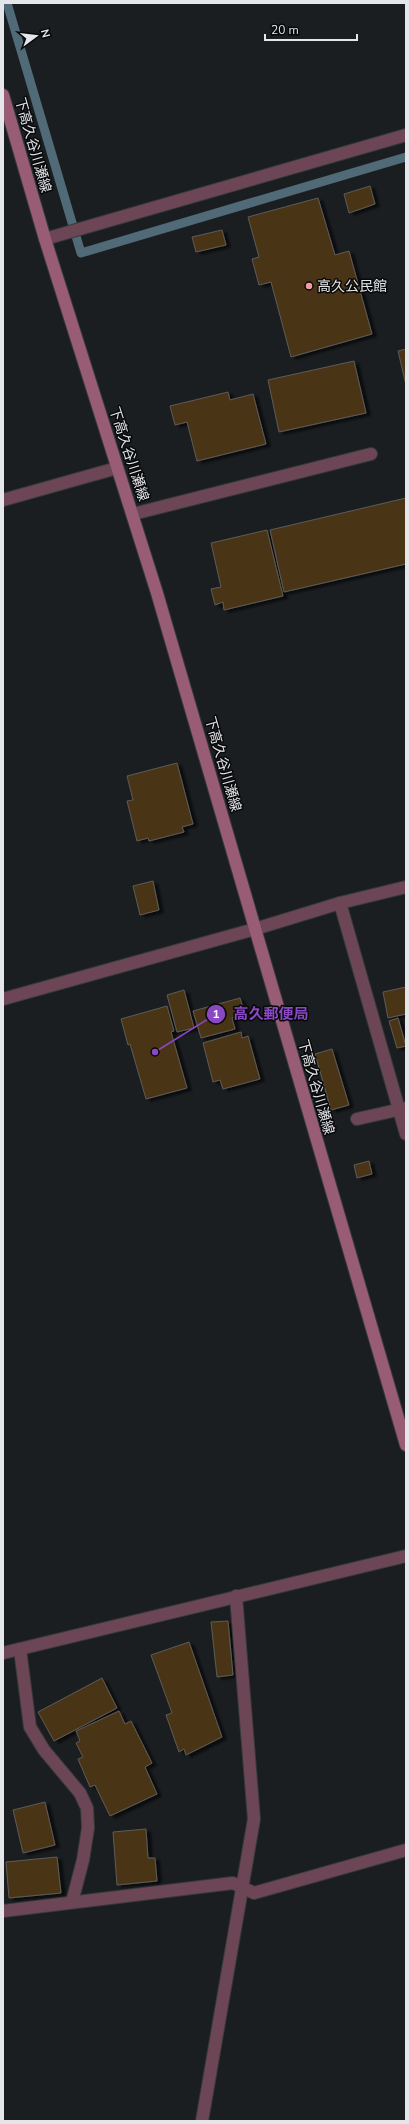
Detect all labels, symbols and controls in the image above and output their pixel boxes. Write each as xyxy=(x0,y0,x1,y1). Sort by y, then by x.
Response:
north arrow xyxy=(16,16,56,56)
scale bar xyxy=(265,16,357,42)
text: 20 m xyxy=(271,22,299,38)
text: N xyxy=(37,28,53,39)
street label: 下高久谷川瀬線 xyxy=(10,95,56,195)
place label: 高久公民館 xyxy=(317,277,387,296)
marker: 高久公民館 xyxy=(304,281,314,291)
street label: 下高久谷川瀬線 xyxy=(105,404,153,504)
street label: 下高久谷川瀬線 xyxy=(200,714,246,814)
callout: 高久郵便局 xyxy=(206,1001,317,1028)
text: 高久郵便局 xyxy=(233,1004,309,1024)
text: 1 xyxy=(212,1006,220,1022)
street label: 下高久谷川瀬線 xyxy=(293,1037,339,1137)

